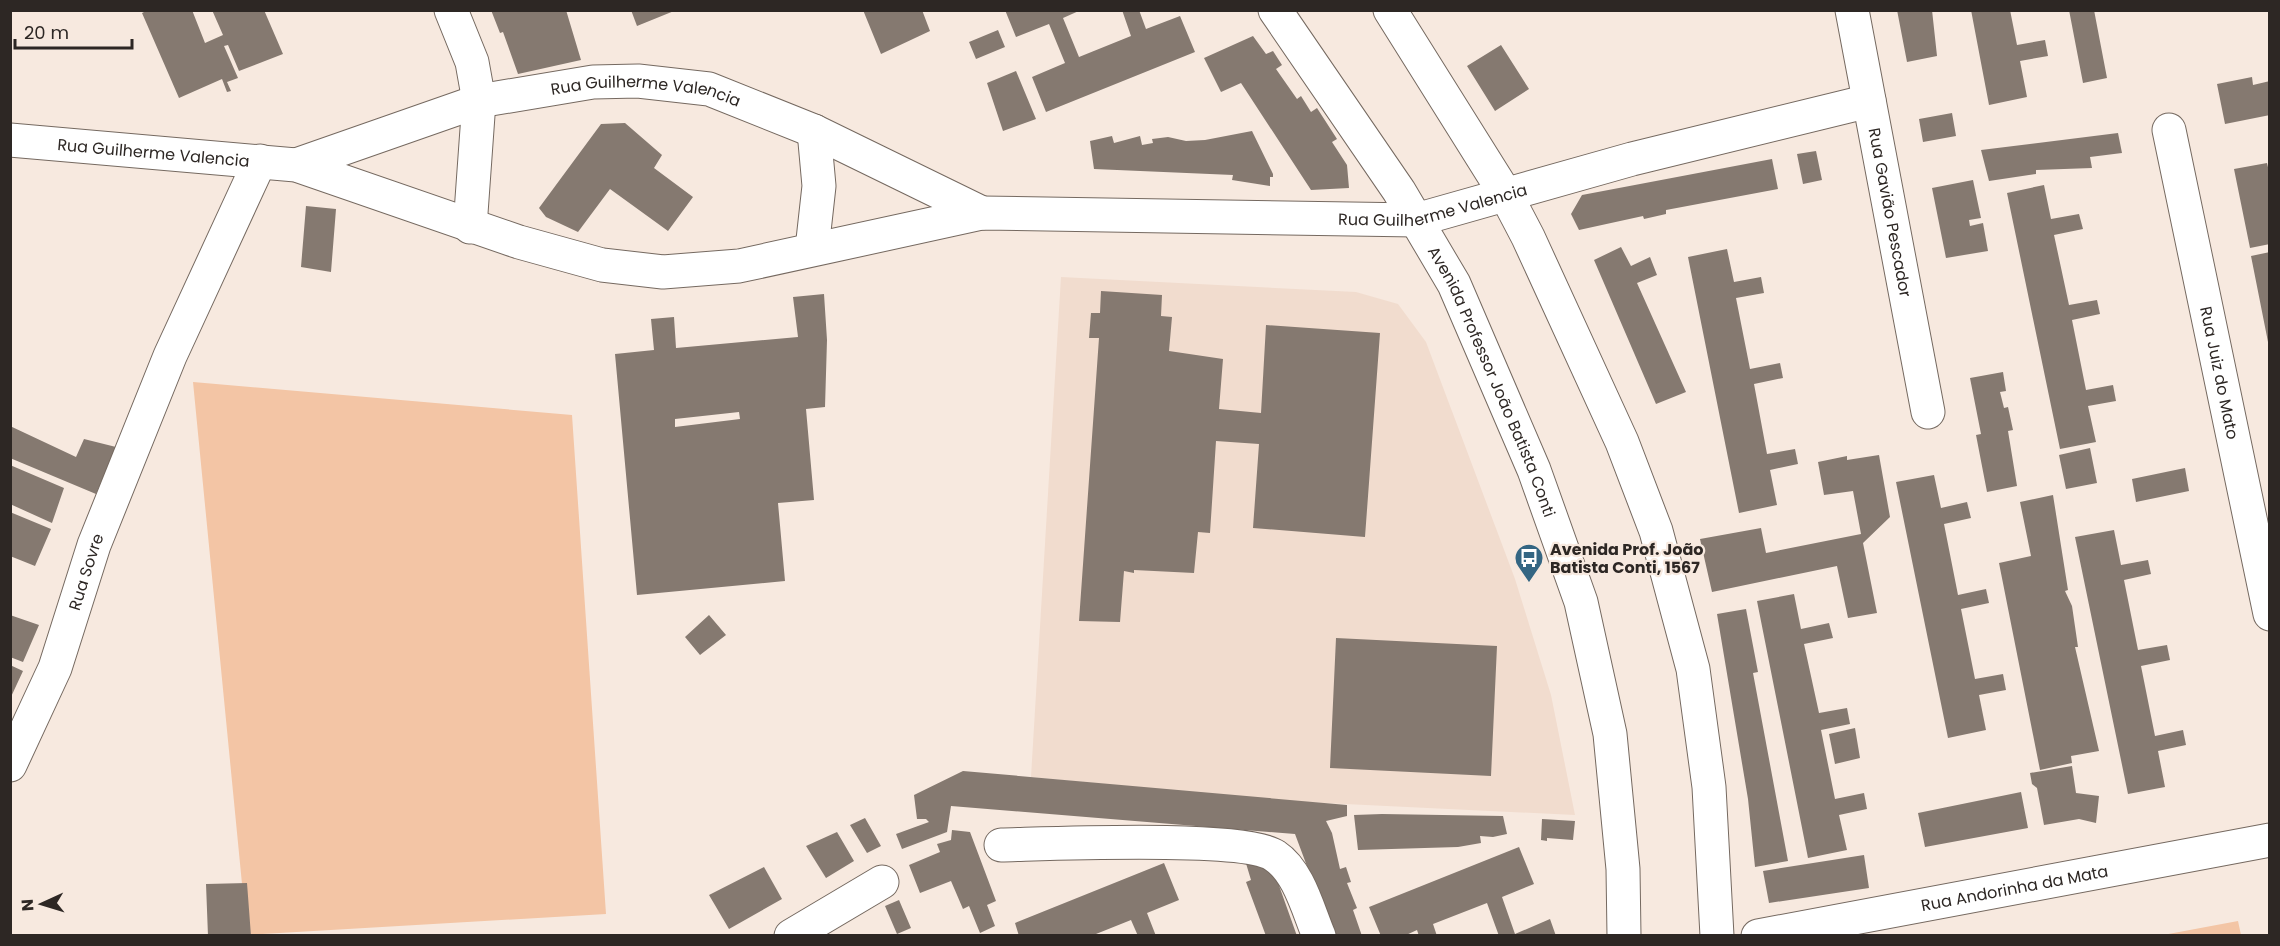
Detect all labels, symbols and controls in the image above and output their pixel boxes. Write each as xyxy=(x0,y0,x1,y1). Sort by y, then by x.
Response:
scale bar xyxy=(15,12,132,50)
text: 20 m xyxy=(24,20,69,45)
street label: Rua Guilherme Valencia xyxy=(549,69,744,112)
street label: Rua Gavião Pescador xyxy=(1863,126,1918,299)
street label: Rua Guilherme Valencia xyxy=(56,133,250,172)
street label: Rua Guilherme Valencia xyxy=(1338,178,1530,232)
street label: Avenida Professor João Batista Conti xyxy=(1422,242,1561,520)
street label: Rua Juiz do Mato xyxy=(2195,304,2245,441)
street label: Rua Sovre xyxy=(63,530,109,613)
place label: Avenida Prof. João Batista Conti, 1567 xyxy=(1550,538,1703,579)
bus stop icon: Avenida Prof. João Batista Conti, 1567 xyxy=(1513,542,1545,584)
street label: Rua Andorinha da Mata xyxy=(1919,859,2110,917)
north arrow xyxy=(12,874,72,934)
text: N xyxy=(16,898,39,912)

